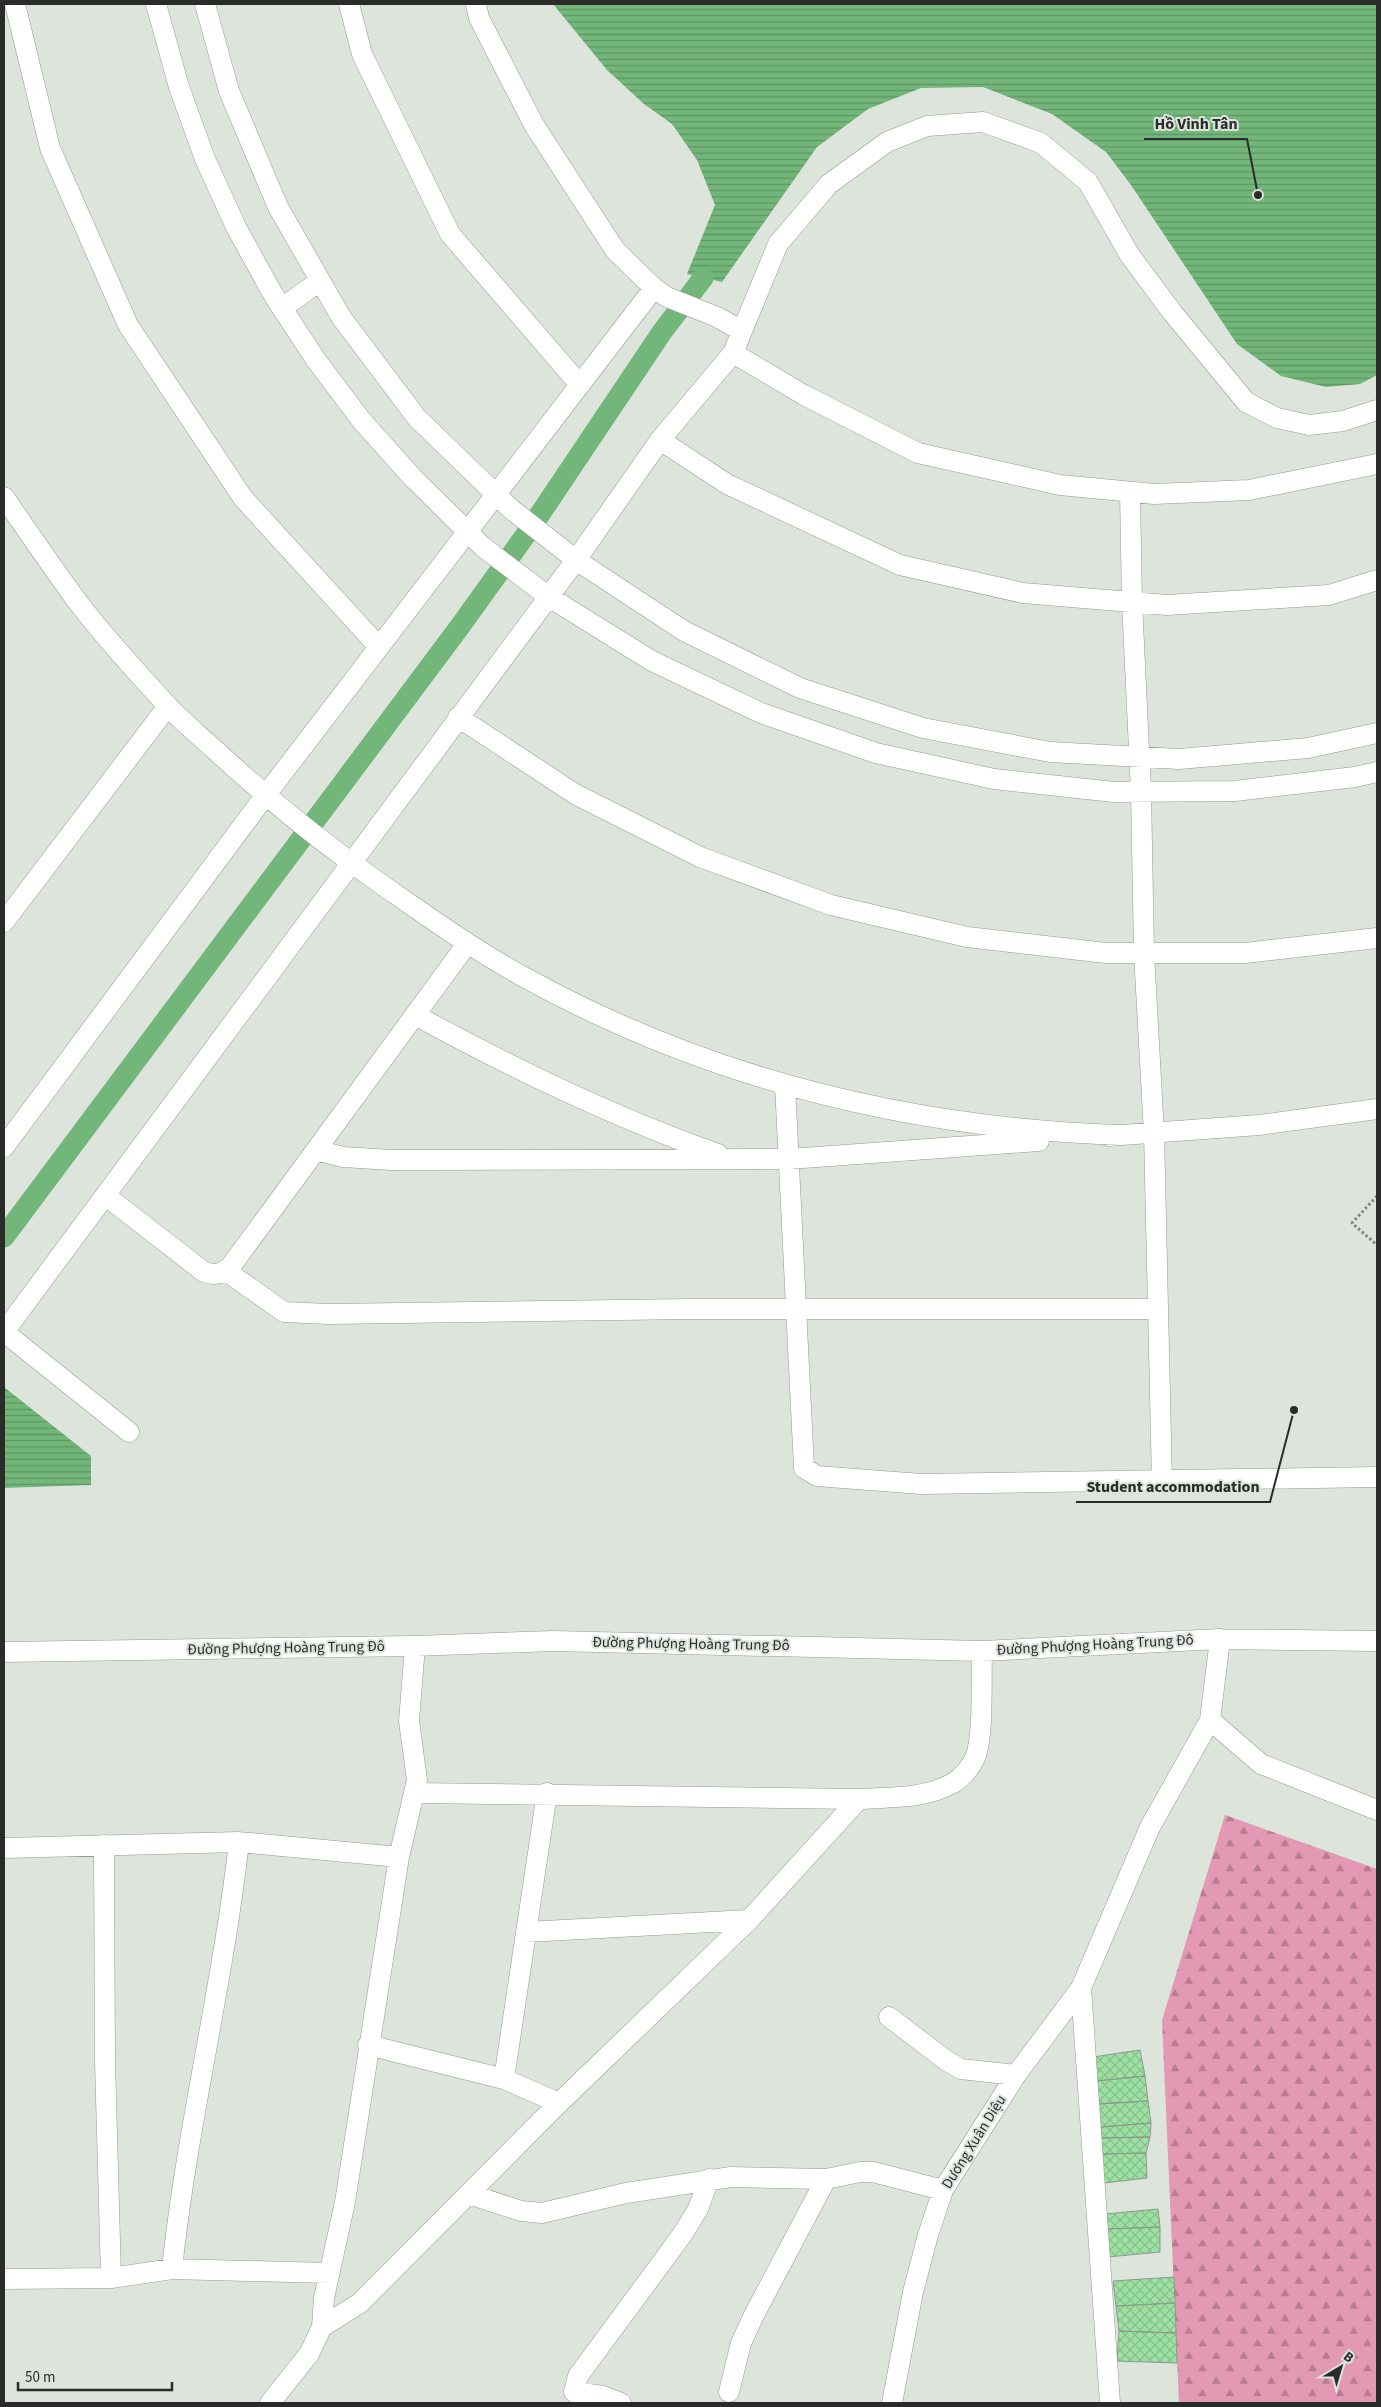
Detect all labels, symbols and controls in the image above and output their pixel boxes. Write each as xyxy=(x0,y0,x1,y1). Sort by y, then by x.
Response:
callout: Hồ Vinh Tân xyxy=(1144,108,1247,139)
text: Hồ Vinh Tân xyxy=(1154,113,1238,135)
callout: Student accommodation xyxy=(1076,1471,1270,1502)
text: Student accommodation xyxy=(1086,1476,1260,1498)
street label: Đường Phượng Hoàng Trung Đô xyxy=(996,1629,1194,1661)
street label: Đường Phượng Hoàng Trung Đô xyxy=(592,1632,790,1656)
street label: Đường Phượng Hoàng Trung Đô xyxy=(187,1636,385,1660)
street label: Dương Xuân Diệu xyxy=(937,2091,1011,2193)
north arrow xyxy=(1316,2342,1366,2392)
text: B xyxy=(1339,2347,1358,2368)
scale bar xyxy=(18,2360,171,2392)
text: 50 m xyxy=(25,2367,55,2388)

